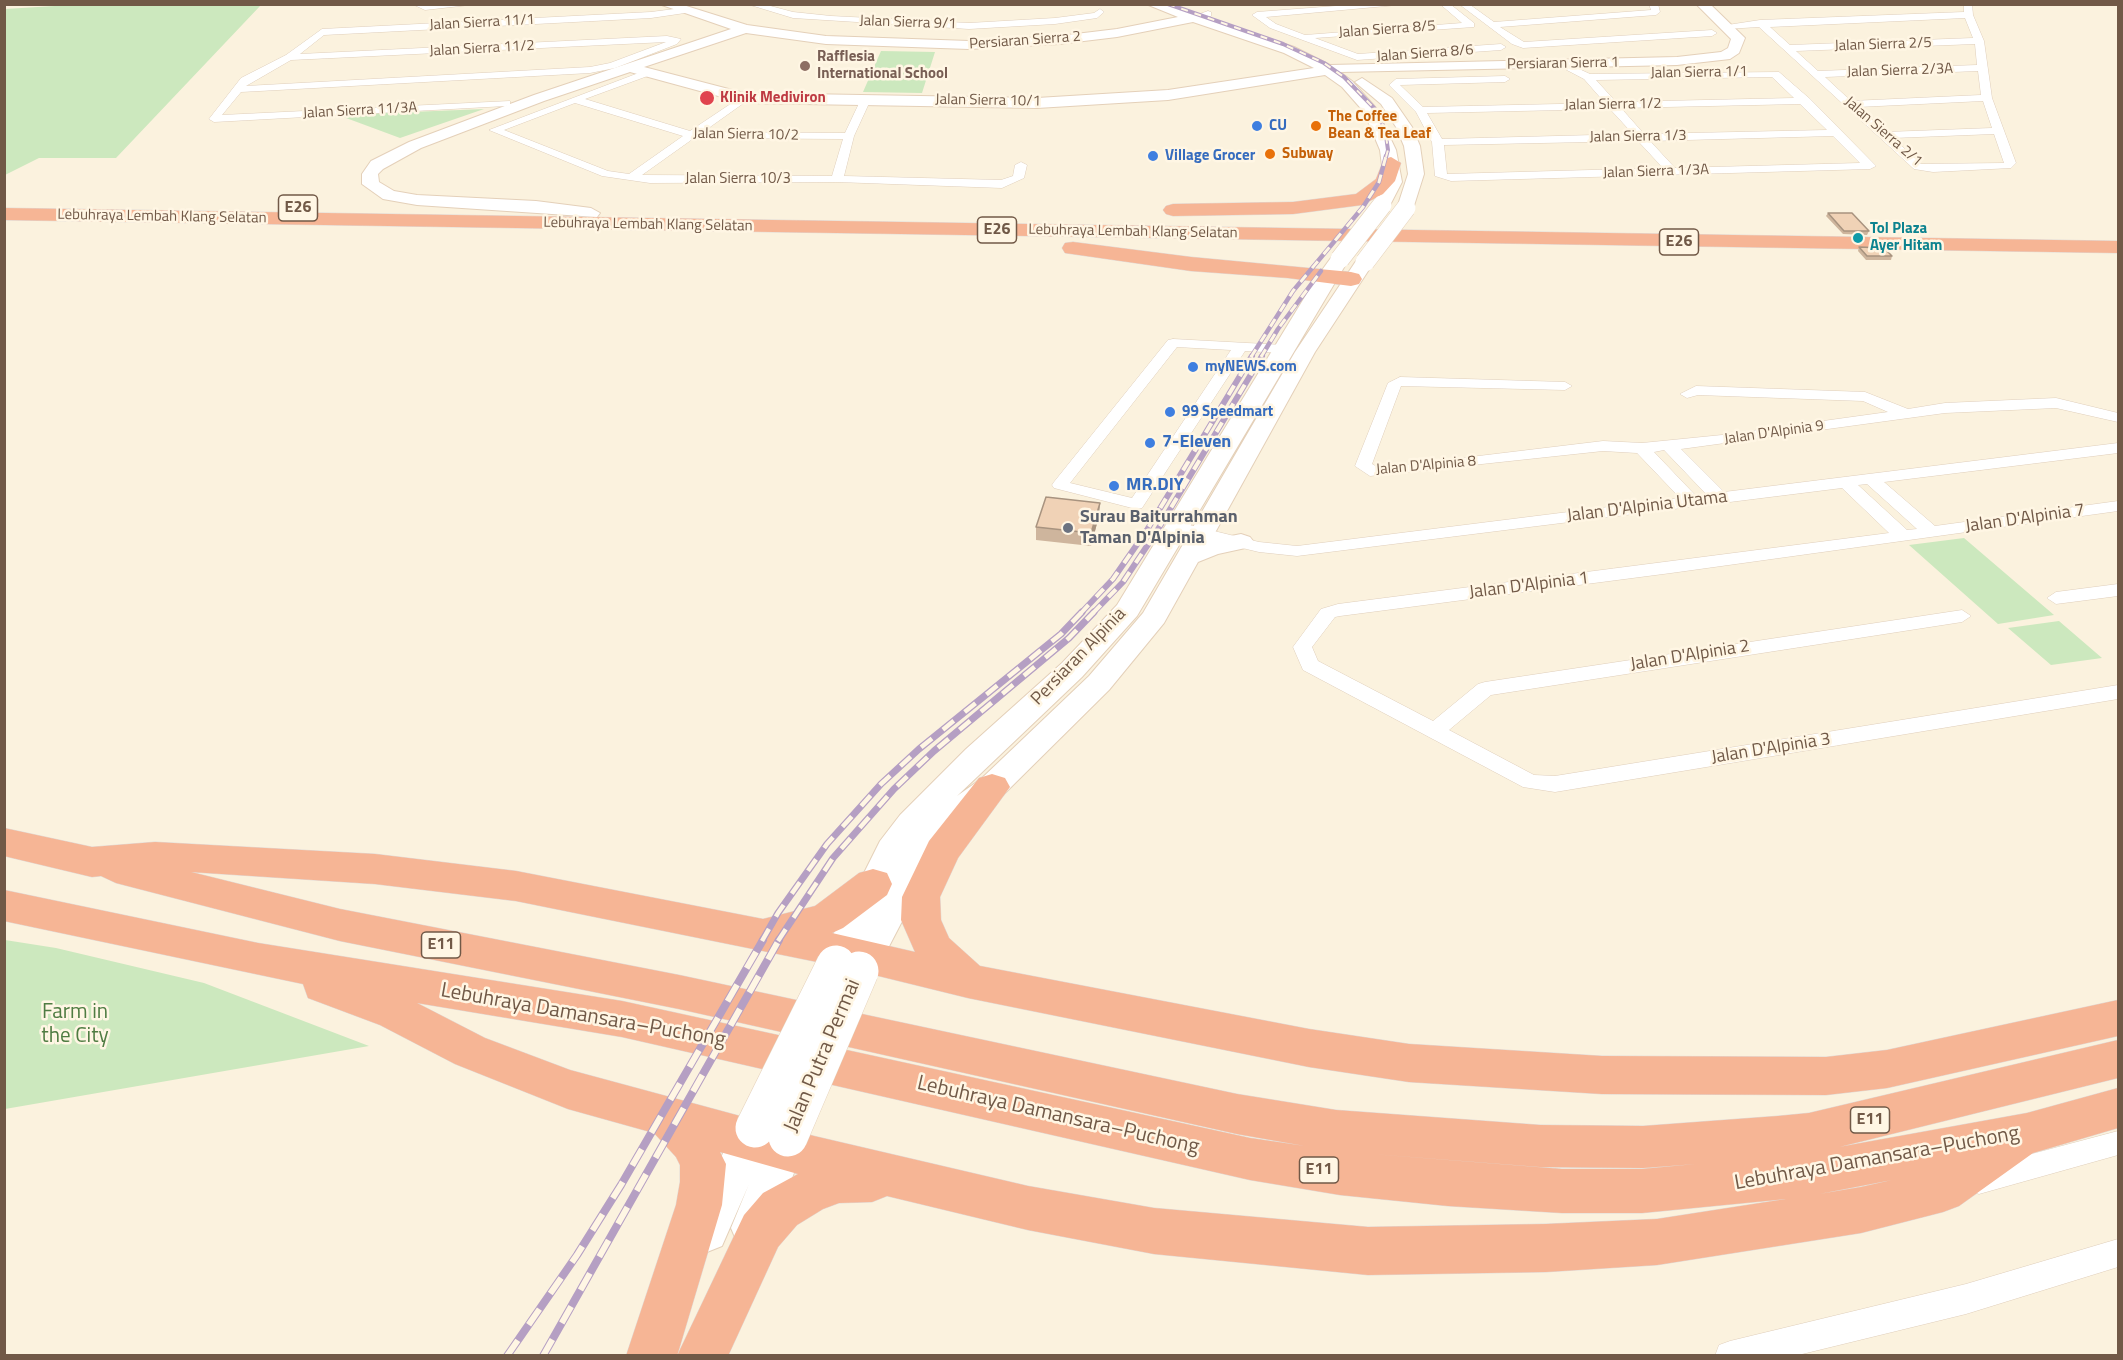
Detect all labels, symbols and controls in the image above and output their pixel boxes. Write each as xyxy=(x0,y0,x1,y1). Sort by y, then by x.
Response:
street label: Jalan Sierra 11/1 xyxy=(429,11,535,35)
street label: Jalan Sierra 9/1 xyxy=(859,12,957,34)
street label: Jalan Sierra 8/5 xyxy=(1338,18,1436,42)
street label: Persiaran Sierra 2 xyxy=(968,28,1082,54)
street label: Jalan Sierra 2/5 xyxy=(1834,34,1932,56)
street label: Jalan Sierra 11/2 xyxy=(429,37,535,61)
street label: Jalan Sierra 8/6 xyxy=(1376,42,1474,66)
place label: Rafflesia International School xyxy=(817,48,948,83)
street label: Persiaran Sierra 1 xyxy=(1507,54,1619,74)
marker: Rafflesia International School xyxy=(798,59,812,73)
street label: Jalan Sierra 2/3A xyxy=(1847,60,1953,82)
street label: Jalan Sierra 1/1 xyxy=(1650,63,1748,83)
marker: Klinik Mediviron xyxy=(698,89,716,107)
place label: Klinik Mediviron xyxy=(720,89,826,107)
street label: Jalan Sierra 10/1 xyxy=(935,91,1041,111)
street label: Jalan Sierra 2/1 xyxy=(1840,93,1926,171)
street label: Jalan Sierra 1/2 xyxy=(1564,95,1662,115)
street label: Jalan Sierra 11/3A xyxy=(302,99,418,123)
place label: The Coffee Bean & Tea Leaf xyxy=(1328,108,1431,143)
place label: CU xyxy=(1269,117,1287,135)
marker: CU xyxy=(1250,119,1264,133)
marker: The Coffee Bean & Tea Leaf xyxy=(1309,119,1323,133)
street label: Jalan Sierra 10/2 xyxy=(693,125,799,145)
street label: Jalan Sierra 1/3 xyxy=(1589,127,1687,147)
place label: Subway xyxy=(1282,145,1333,163)
place label: Village Grocer xyxy=(1165,147,1255,165)
marker: Subway xyxy=(1263,147,1277,161)
marker: Village Grocer xyxy=(1146,149,1160,163)
street label: Jalan Sierra 1/3A xyxy=(1603,161,1709,183)
street label: Jalan Sierra 10/3 xyxy=(685,170,791,188)
road number: E26 xyxy=(278,195,318,221)
street label: Lebuhraya Lembah Klang Selatan xyxy=(57,206,267,228)
street label: Lebuhraya Lembah Klang Selatan xyxy=(543,214,753,236)
road number: E26 xyxy=(978,217,1016,243)
place label: Tol Plaza Ayer Hitam xyxy=(1870,220,1942,255)
street label: Lebuhraya Lembah Klang Selatan xyxy=(1028,221,1238,243)
road number: E26 xyxy=(1660,229,1698,255)
marker: Tol Plaza Ayer Hitam xyxy=(1851,231,1865,245)
place label: myNEWS.com xyxy=(1205,358,1297,376)
marker: myNEWS.com xyxy=(1186,360,1200,374)
place label: 99 Speedmart xyxy=(1182,403,1273,421)
marker: 99 Speedmart xyxy=(1163,405,1177,419)
street label: Jalan D'Alpinia 9 xyxy=(1723,417,1825,449)
place label: 7-Eleven xyxy=(1162,432,1231,454)
marker: 7-Eleven xyxy=(1143,436,1157,450)
street label: Jalan D'Alpinia 8 xyxy=(1375,453,1477,479)
place label: MR.DIY xyxy=(1126,475,1184,497)
marker: MR.DIY xyxy=(1107,479,1121,493)
street label: Jalan D'Alpinia Utama xyxy=(1566,486,1728,528)
street label: Jalan D'Alpinia 7 xyxy=(1964,500,2086,538)
place label: Surau Baiturrahman Taman D'Alpinia xyxy=(1080,507,1238,550)
marker: Surau Baiturrahman Taman D'Alpinia xyxy=(1061,521,1075,535)
street label: Jalan D'Alpinia 1 xyxy=(1468,568,1590,604)
street label: Persiaran Alpinia xyxy=(1027,604,1131,710)
street label: Jalan D'Alpinia 2 xyxy=(1629,636,1751,676)
street label: Jalan D'Alpinia 3 xyxy=(1710,729,1832,769)
road number: E11 xyxy=(422,932,460,958)
street label: Jalan Putra Permai xyxy=(779,976,867,1136)
street label: Lebuhraya Damansara–Puchong xyxy=(439,979,727,1053)
park label: Farm in the City xyxy=(41,1000,109,1050)
street label: Lebuhraya Damansara–Puchong xyxy=(914,1071,1202,1161)
road number: E11 xyxy=(1850,1107,1890,1133)
street label: Lebuhraya Damansara–Puchong xyxy=(1733,1122,2021,1196)
road number: E11 xyxy=(1300,1157,1338,1183)

